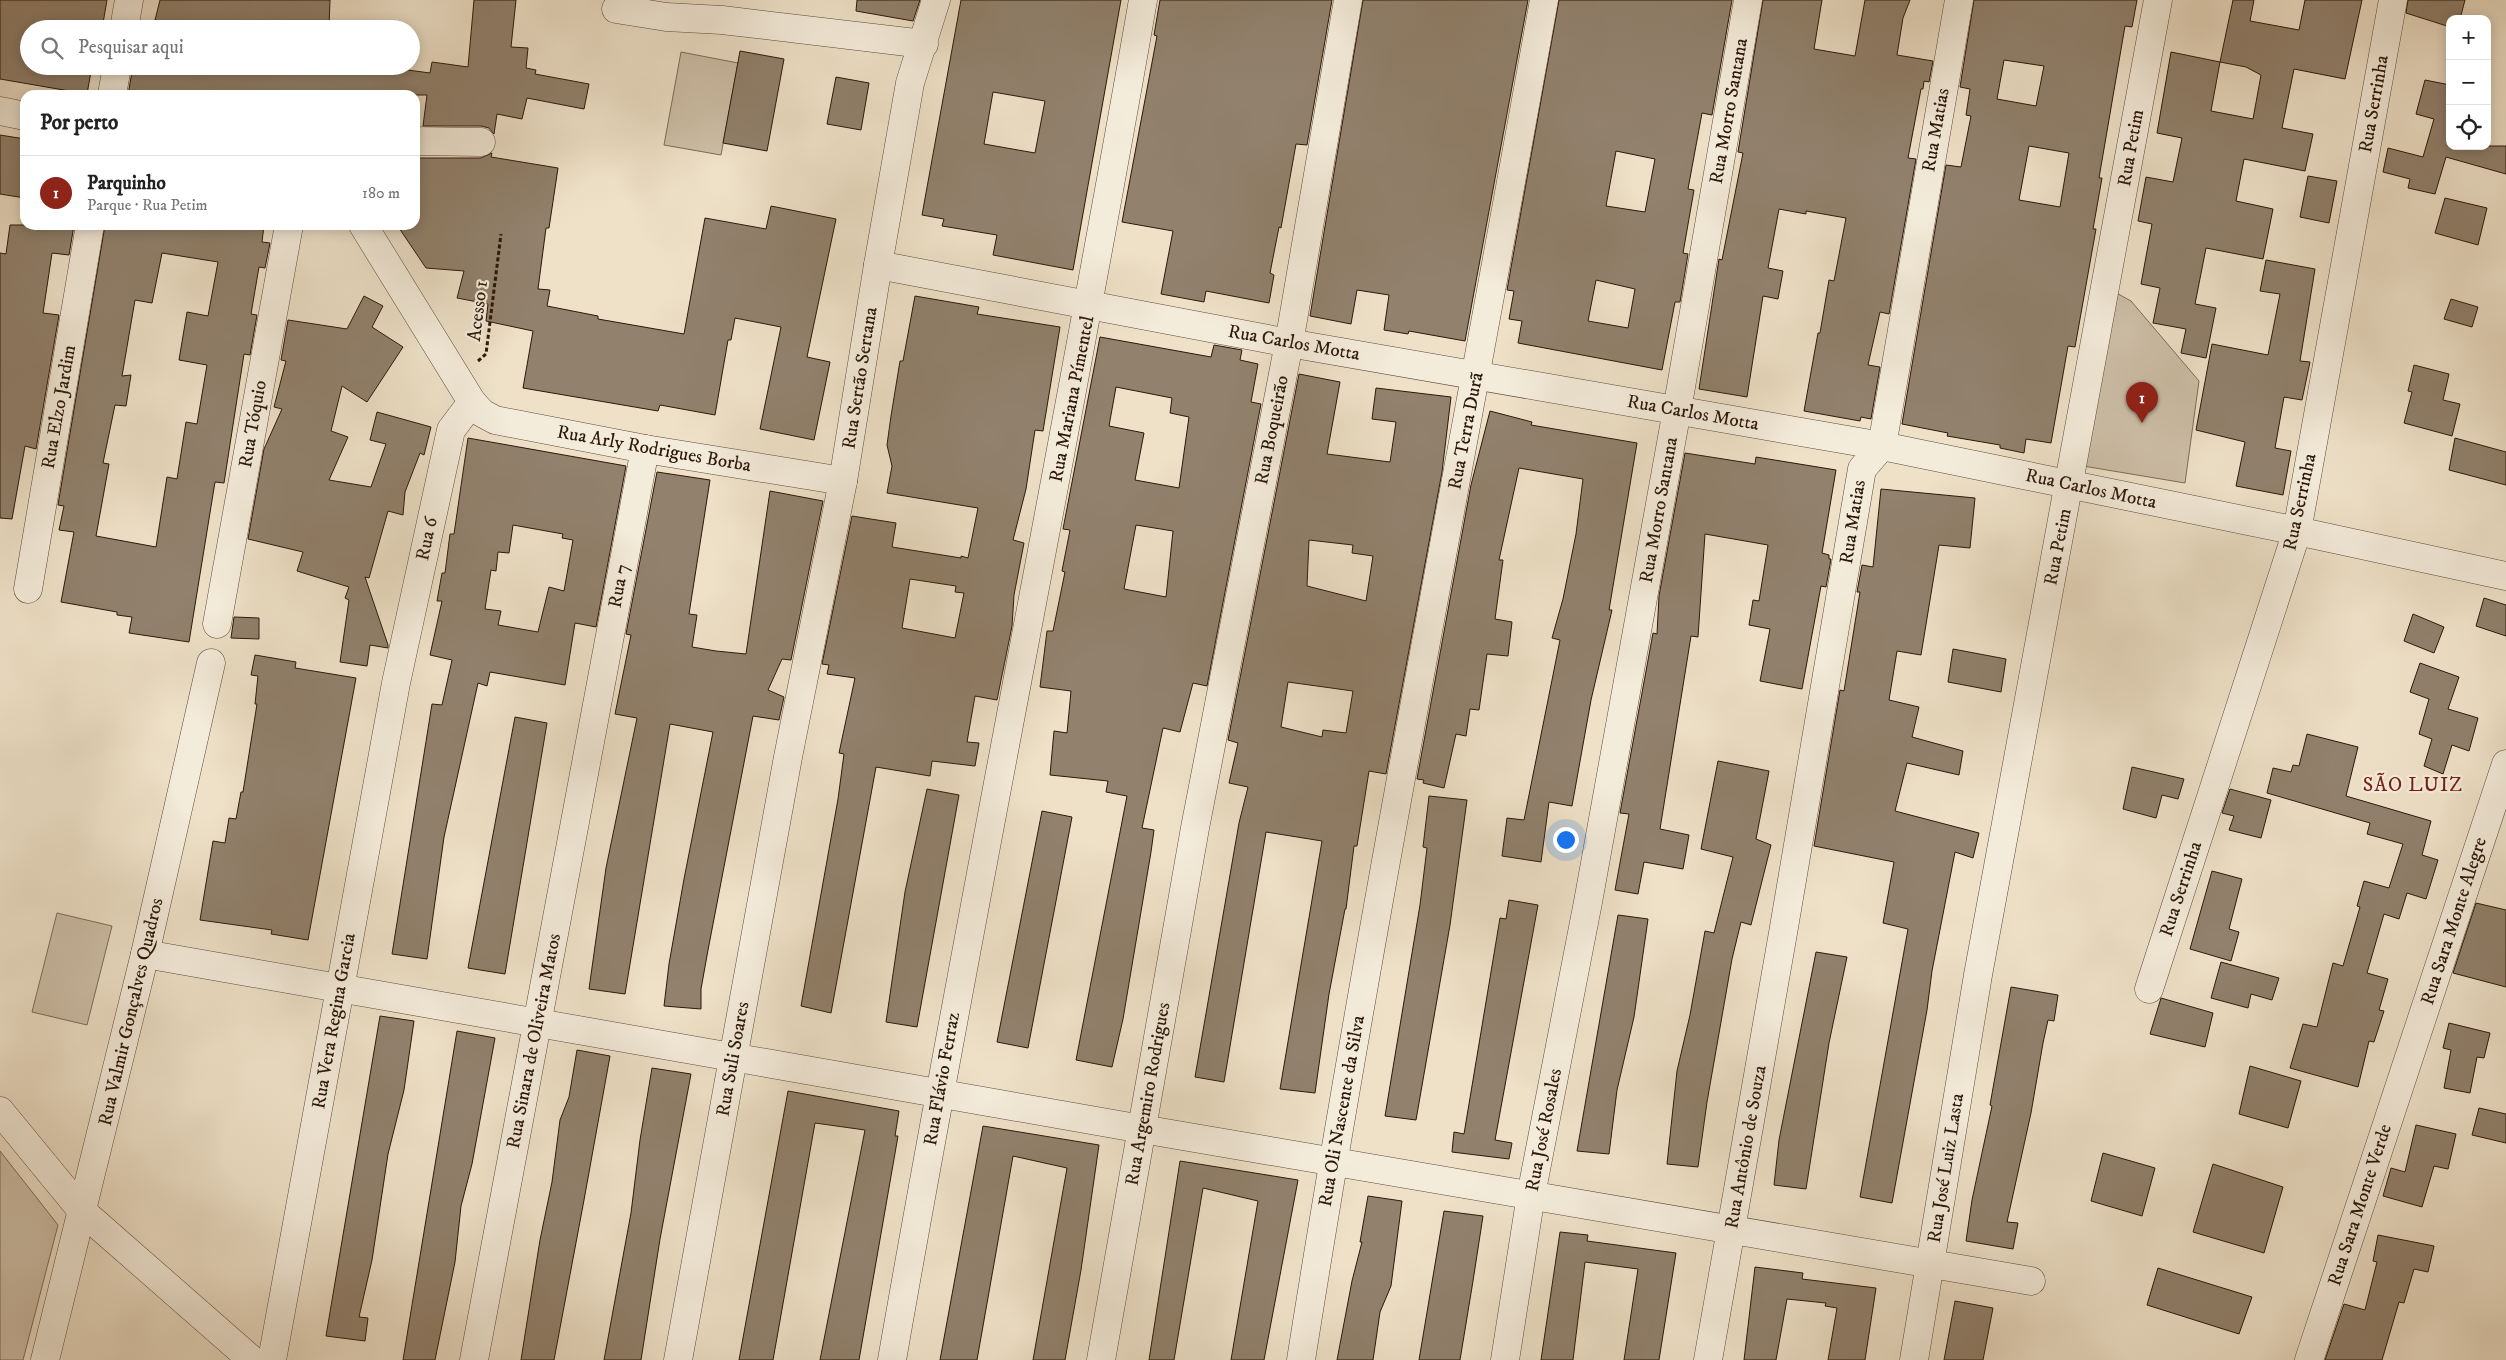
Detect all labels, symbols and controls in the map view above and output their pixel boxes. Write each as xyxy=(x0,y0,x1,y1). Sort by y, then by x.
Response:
map controls xyxy=(2446,15,2491,150)
button: + xyxy=(2446,15,2491,60)
search box xyxy=(20,20,420,75)
icon: search xyxy=(38,34,66,62)
text: Pesquisar aqui xyxy=(78,36,184,59)
street label: Rua Morro Santana xyxy=(1705,36,1753,186)
street label: Rua Serrinha xyxy=(2354,53,2394,155)
button: − xyxy=(2446,60,2491,105)
street label: Rua Matias xyxy=(1917,86,1955,174)
button: locate xyxy=(2446,105,2491,150)
street label: Rua Petim xyxy=(2113,108,2149,188)
text: Por perto xyxy=(40,110,118,136)
text: Parquinho xyxy=(87,172,166,195)
text: 1 xyxy=(53,183,59,203)
text: 180 m xyxy=(362,183,400,203)
text: Parque · Rua Petim xyxy=(87,195,208,215)
street label: Acesso 1 xyxy=(463,279,493,343)
street label: Rua Sertão Sertana xyxy=(837,305,883,451)
street label: Rua Mariana Pímentel xyxy=(1045,314,1099,484)
street label: Rua Carlos Motta xyxy=(1226,320,1362,366)
street label: Rua Elzo Jardim xyxy=(37,343,81,471)
street label: Rua Terra Durã xyxy=(1443,370,1489,492)
street label: Rua Boqueirão xyxy=(1250,373,1295,487)
street label: Rua Tóquio xyxy=(234,379,273,470)
pin: 1 xyxy=(2126,382,2158,423)
street label: Rua Carlos Motta xyxy=(1625,390,1761,436)
street label: Rua Arly Rodrigues Borba xyxy=(555,421,753,477)
street label: Rua Morro Santana xyxy=(1635,435,1683,585)
street label: Rua Serrinha xyxy=(2278,451,2322,553)
street label: Rua Carlos Motta xyxy=(2023,464,2159,514)
street label: Rua Matias xyxy=(1835,478,1871,566)
street label: Rua Petim xyxy=(2039,507,2077,587)
street label: Rua 6 xyxy=(411,514,443,563)
street label: Rua 7 xyxy=(604,562,634,610)
district label: SÃO LUIZ xyxy=(2363,772,2463,798)
your location xyxy=(1553,827,1579,853)
street label: Rua Sara Monte Alegre xyxy=(2416,834,2492,1008)
street label: Rua Serrinha xyxy=(2155,838,2207,940)
street label: Rua Valmir Gonçalves Quadros xyxy=(94,896,168,1128)
street label: Rua Vera Regina Garcia xyxy=(307,931,361,1111)
street label: Rua Sinara de Oliveira Matos xyxy=(502,931,566,1151)
street label: Rua Suli Soares xyxy=(712,1000,754,1118)
street label: Rua Argemiro Rodrigues xyxy=(1121,1001,1175,1187)
street label: Rua Flávio Ferraz xyxy=(919,1010,965,1148)
street label: Rua Oli Nascente da Silva xyxy=(1314,1014,1370,1208)
street label: Rua Antônio de Souza xyxy=(1720,1064,1772,1230)
street label: Rua José Rosales xyxy=(1521,1067,1567,1193)
street label: Rua José Luiz Lasta xyxy=(1923,1092,1969,1244)
street label: Rua Sara Monte Verde xyxy=(2323,1121,2397,1289)

